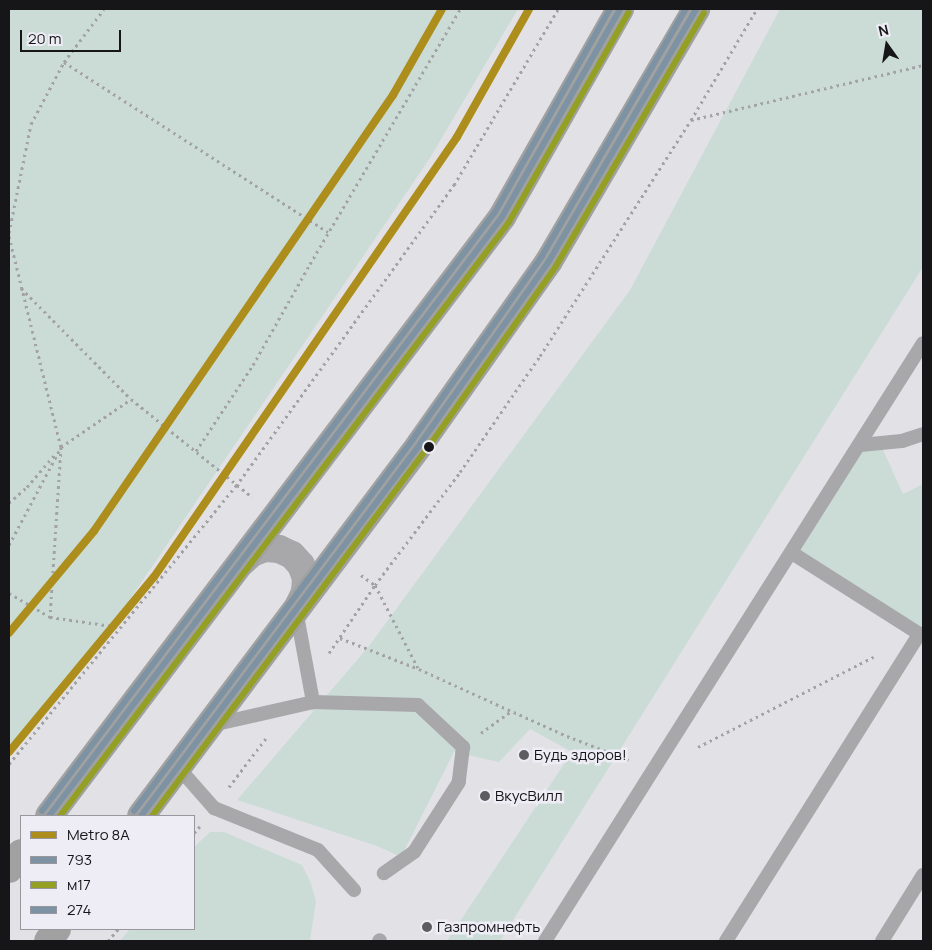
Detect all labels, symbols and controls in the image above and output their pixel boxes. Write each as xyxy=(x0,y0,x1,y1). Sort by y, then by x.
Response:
scale bar xyxy=(22,20,124,52)
north arrow xyxy=(862,20,912,70)
text: N xyxy=(876,20,891,40)
text: 20 m xyxy=(28,28,61,49)
unlabelled marker xyxy=(424,442,434,452)
place label: Будь здоров! xyxy=(534,746,627,764)
marker: Будь здоров! xyxy=(518,749,530,761)
place label: ВкусВилл xyxy=(495,787,563,805)
marker: ВкусВилл xyxy=(479,790,491,802)
legend xyxy=(20,815,195,930)
text: Metro 8А xyxy=(67,824,130,845)
text: 793 xyxy=(67,849,92,870)
text: м17 xyxy=(67,874,91,895)
text: 274 xyxy=(67,899,91,920)
place label: Газпромнефть xyxy=(437,918,540,936)
marker: Газпромнефть xyxy=(421,921,433,933)

